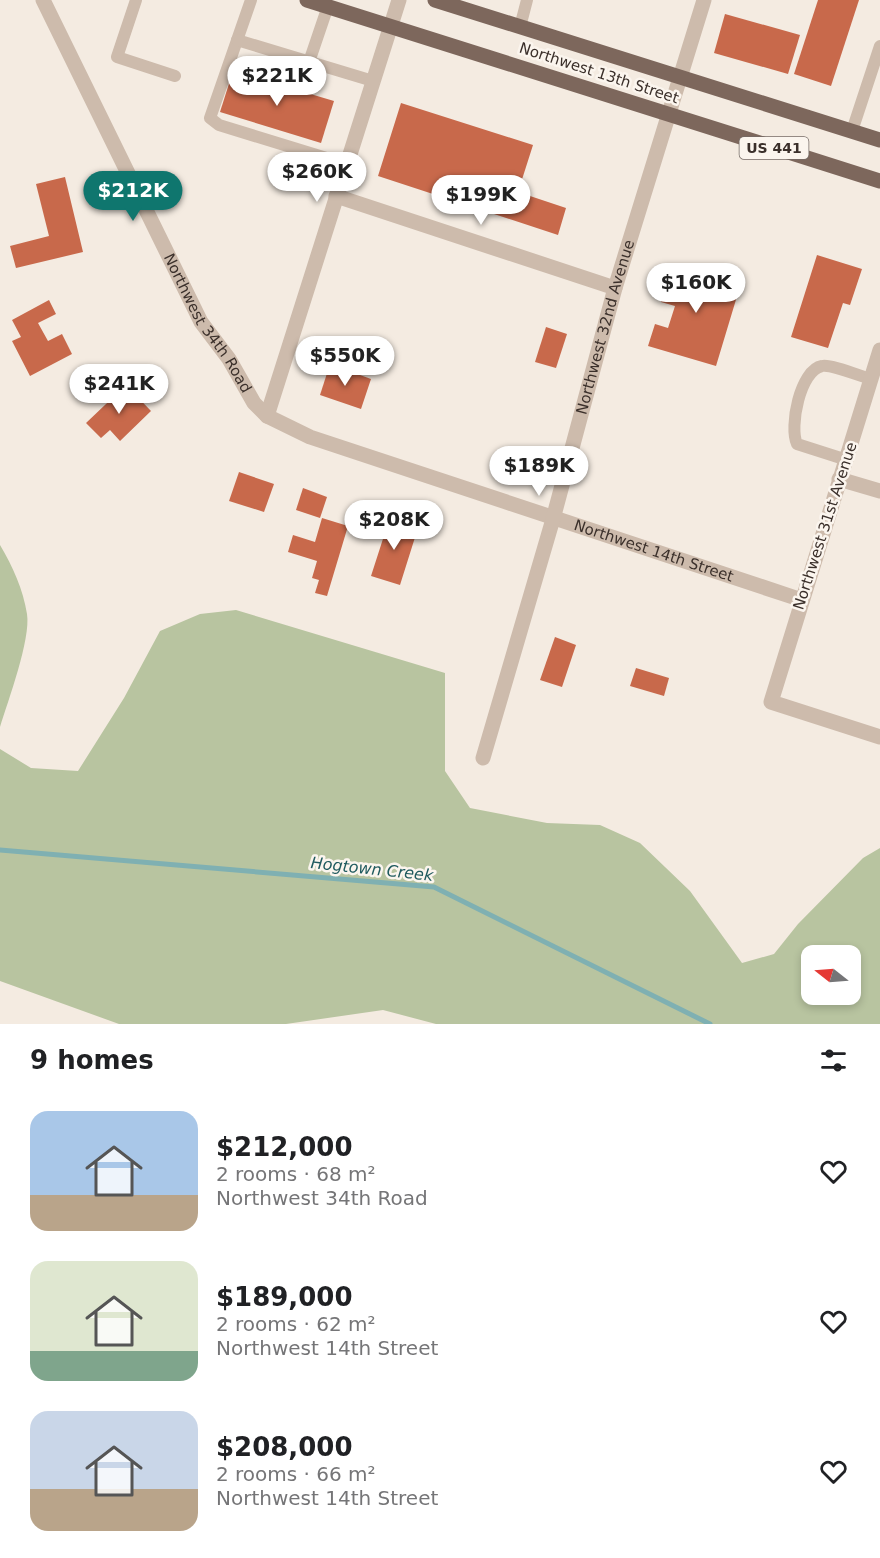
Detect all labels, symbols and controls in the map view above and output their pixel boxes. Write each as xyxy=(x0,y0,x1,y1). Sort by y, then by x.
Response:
street label: Northwest 13th Street xyxy=(517,39,681,107)
pin: $221K xyxy=(235,56,319,107)
text: $221K xyxy=(241,63,313,87)
road number: US 441 xyxy=(740,137,808,159)
pin: $260K xyxy=(275,152,359,203)
text: $260K xyxy=(281,159,353,183)
pin: $212K xyxy=(91,171,175,222)
pin: $199K xyxy=(439,175,523,226)
text: $212K xyxy=(97,178,169,202)
text: $199K xyxy=(445,182,517,206)
street label: Northwest 32nd Avenue xyxy=(572,237,638,416)
street label: Northwest 34th Road xyxy=(160,251,255,396)
pin: $160K xyxy=(654,263,738,314)
text: $160K xyxy=(660,270,732,294)
pin: $550K xyxy=(303,336,387,387)
text: $550K xyxy=(309,343,381,367)
pin: $241K xyxy=(77,364,161,415)
text: $241K xyxy=(83,371,155,395)
street label: Northwest 31st Avenue xyxy=(789,440,861,612)
pin: $189K xyxy=(497,446,581,497)
text: $189K xyxy=(503,453,575,477)
pin: $208K xyxy=(352,500,436,551)
text: $208K xyxy=(358,507,430,531)
street label: Northwest 14th Street xyxy=(572,516,736,586)
water label: Hogtown Creek xyxy=(310,853,435,885)
north arrow xyxy=(801,945,861,1005)
map controls xyxy=(801,945,861,1005)
icon: filters xyxy=(817,1044,850,1077)
text: 9 homes xyxy=(30,1045,154,1075)
text: $212,000 xyxy=(216,1132,353,1162)
icon: home xyxy=(78,1135,150,1207)
icon: heart xyxy=(817,1155,850,1188)
text: 2 rooms · 68 m² xyxy=(216,1162,376,1186)
text: Northwest 34th Road xyxy=(216,1186,428,1210)
text: $189,000 xyxy=(216,1282,353,1312)
icon: home xyxy=(78,1285,150,1357)
icon: heart xyxy=(817,1305,850,1338)
text: 2 rooms · 62 m² xyxy=(216,1312,376,1336)
text: Northwest 14th Street xyxy=(216,1336,438,1360)
text: $208,000 xyxy=(216,1432,353,1462)
icon: home xyxy=(78,1435,150,1507)
icon: heart xyxy=(817,1455,850,1488)
text: 2 rooms · 66 m² xyxy=(216,1462,376,1486)
text: Northwest 14th Street xyxy=(216,1486,438,1510)

